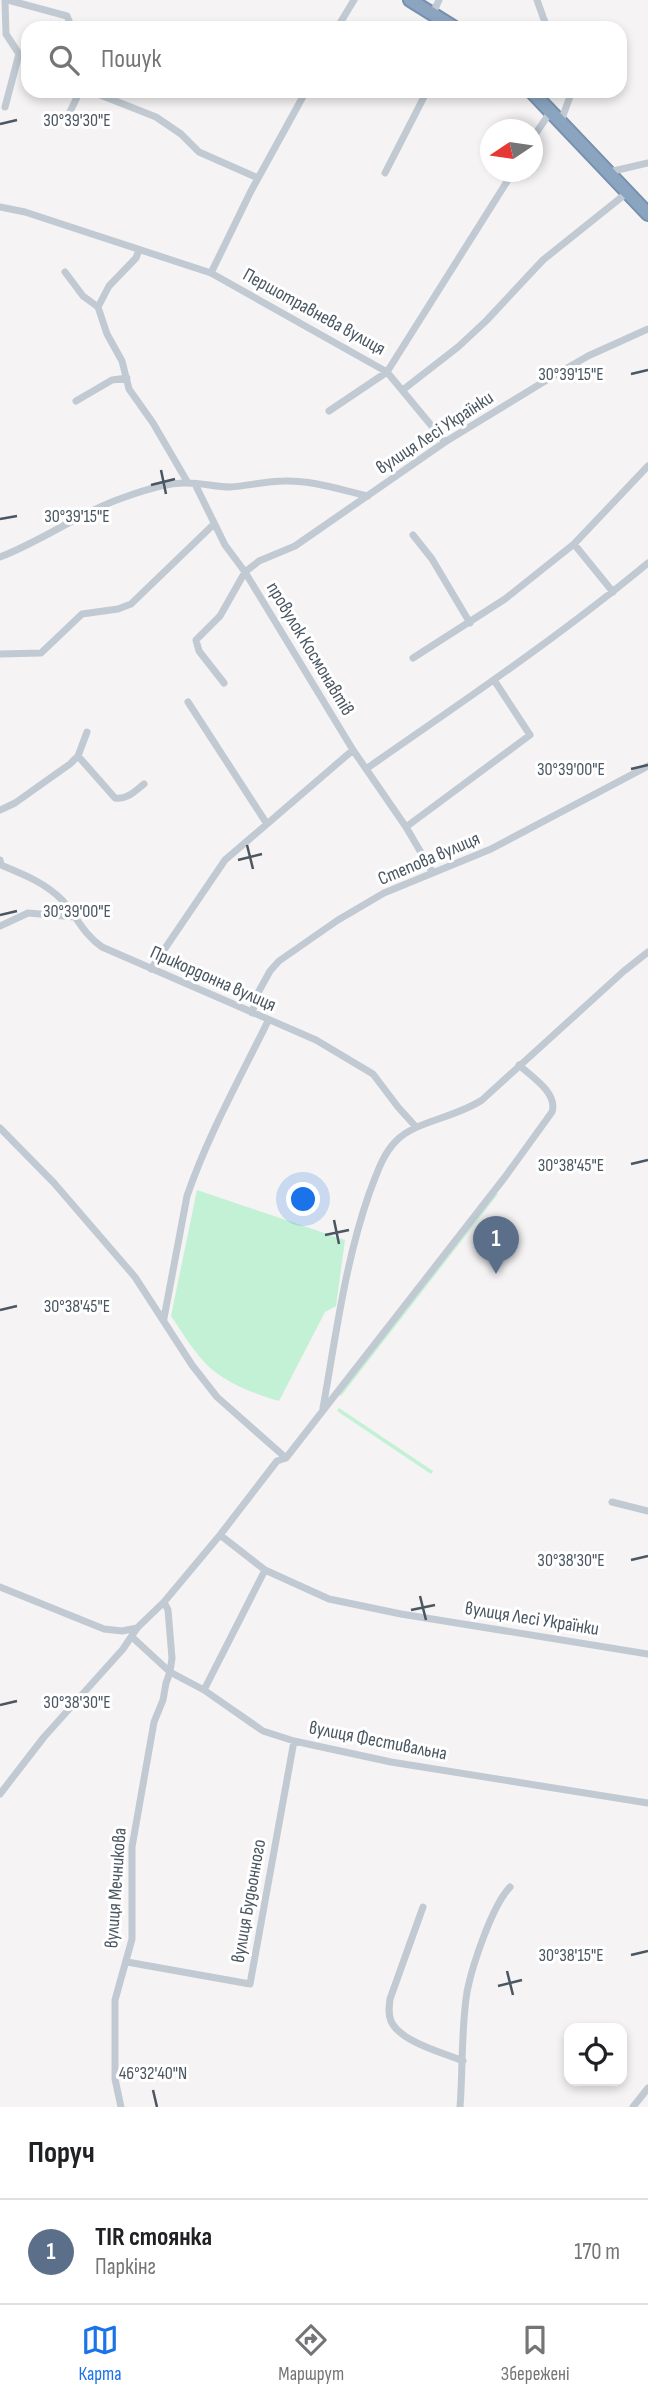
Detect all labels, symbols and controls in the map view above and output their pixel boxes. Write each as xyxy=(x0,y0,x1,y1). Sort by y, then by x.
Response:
search box xyxy=(21,21,627,98)
icon: search xyxy=(45,41,83,79)
text: Пошук xyxy=(101,44,161,75)
text: 30°39'30"E xyxy=(43,110,111,131)
north arrow xyxy=(480,119,543,182)
street label: Першотравнева вулиця xyxy=(239,263,389,361)
text: 30°39'15"E xyxy=(538,364,604,385)
street label: вулиця Лесі Українки xyxy=(372,387,498,479)
text: 30°39'15"E xyxy=(44,506,110,527)
street label: провулок Космонавтів xyxy=(261,578,359,720)
text: 30°39'00"E xyxy=(537,759,605,780)
street label: Степова вулиця xyxy=(375,827,483,891)
text: 30°39'00"E xyxy=(43,901,111,922)
street label: Прикордонна вулиця xyxy=(147,941,279,1017)
text: 30°38'45"E xyxy=(538,1155,604,1176)
your location xyxy=(286,1182,320,1216)
pin: 1 xyxy=(473,1216,519,1274)
text: 30°38'45"E xyxy=(44,1296,110,1317)
text: 30°38'30"E xyxy=(537,1550,605,1571)
street label: вулиця Лесі Українки xyxy=(463,1597,601,1641)
text: 30°38'30"E xyxy=(43,1692,111,1713)
street label: вулиця Фестивальна xyxy=(307,1716,449,1766)
street label: вулиця Мечникова xyxy=(100,1827,132,1949)
street label: вулиця Будьонного xyxy=(227,1837,271,1965)
text: 30°38'15"E xyxy=(538,1945,604,1966)
map controls xyxy=(564,2023,627,2086)
button: locate xyxy=(564,2023,627,2086)
text: 46°32'40"N xyxy=(119,2063,187,2084)
text: Поруч xyxy=(28,2135,95,2171)
text: TIR стоянка xyxy=(95,2222,212,2253)
text: 1 xyxy=(46,2238,56,2266)
text: 170 m xyxy=(574,2238,620,2266)
text: Паркінг xyxy=(95,2253,156,2281)
tab: Карта xyxy=(78,2321,122,2386)
tab: Маршрут xyxy=(278,2321,344,2386)
tab: Збережені xyxy=(501,2321,570,2386)

